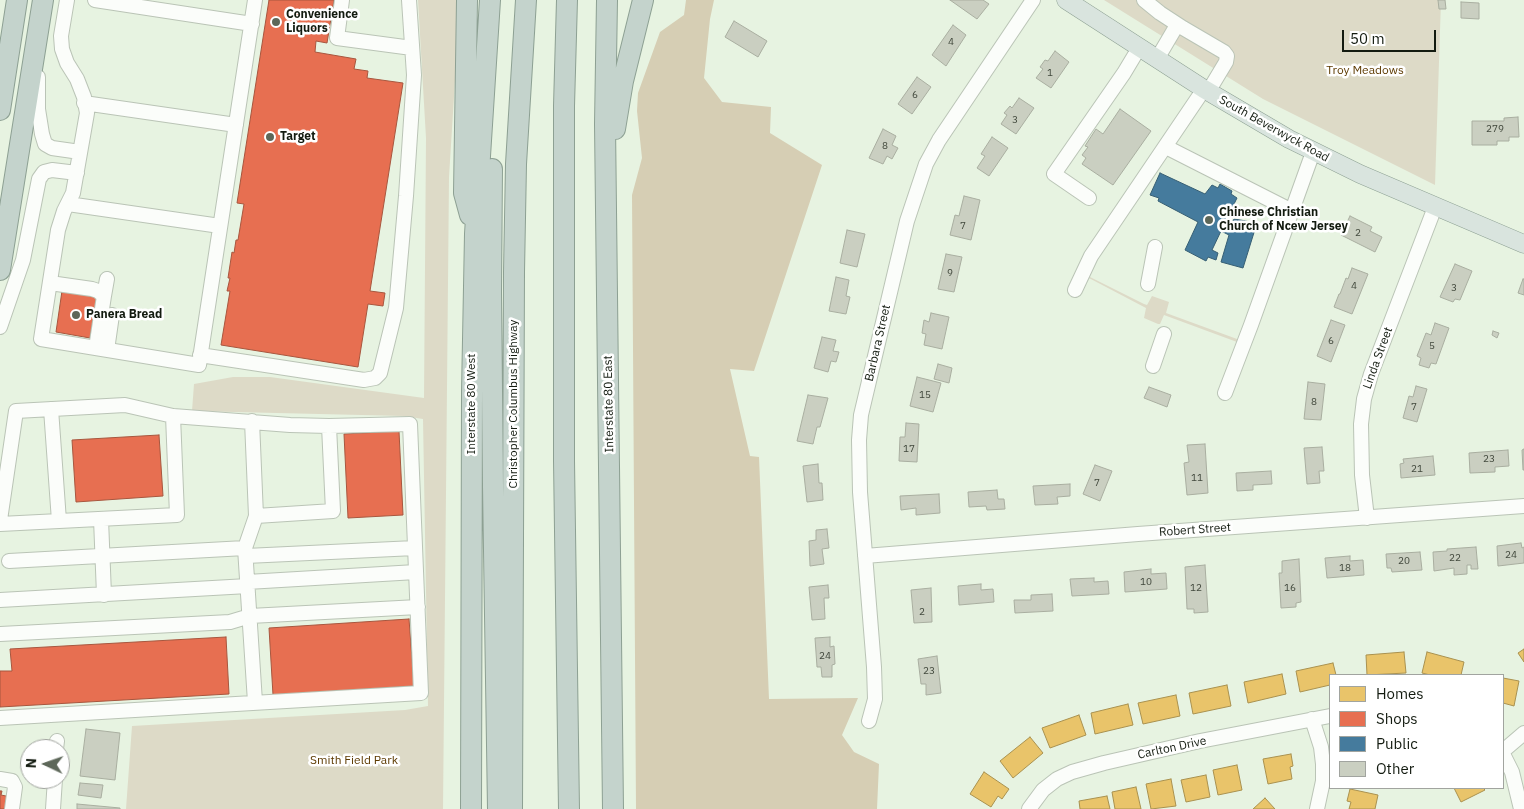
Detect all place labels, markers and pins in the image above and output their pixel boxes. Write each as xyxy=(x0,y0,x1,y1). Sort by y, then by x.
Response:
place label: Convenience Liquors xyxy=(286,8,358,36)
marker: Convenience Liquors xyxy=(270,16,282,28)
place label: Target xyxy=(280,130,316,144)
marker: Target xyxy=(264,131,276,143)
place label: Chinese Christian Church of Ncew Jersey xyxy=(1219,206,1348,234)
marker: Chinese Christian Church of Ncew Jersey xyxy=(1203,214,1215,226)
place label: Panera Bread xyxy=(86,308,162,322)
marker: Panera Bread xyxy=(70,309,82,321)

